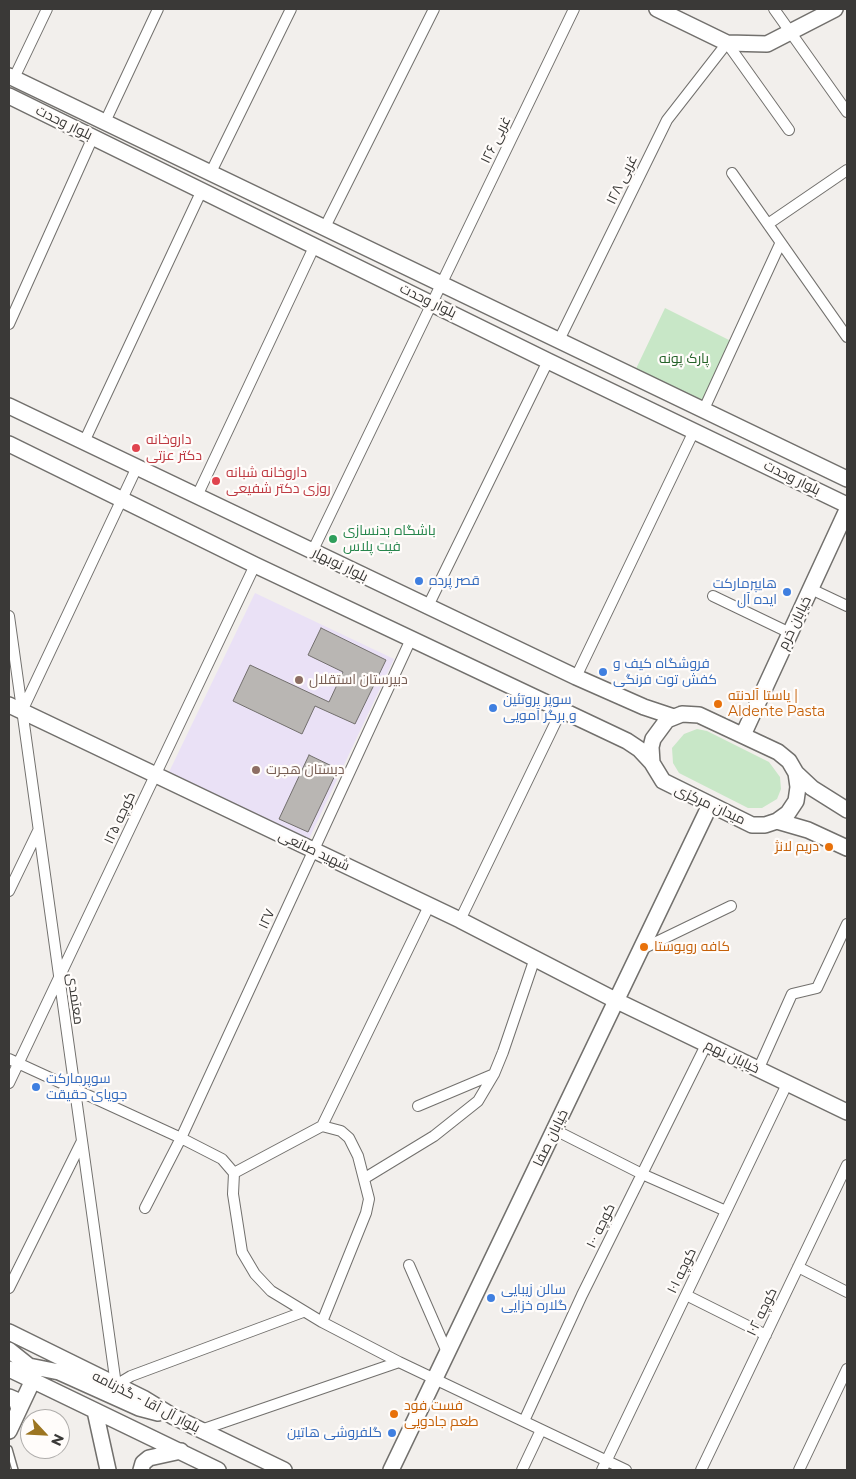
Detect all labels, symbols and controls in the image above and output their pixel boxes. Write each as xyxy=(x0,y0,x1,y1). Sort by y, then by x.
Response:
street label: بلوار وحدت xyxy=(33,102,95,144)
street label: ۱۲۶ غربی xyxy=(477,114,515,166)
street label: ۱۲۸ غربی xyxy=(603,153,641,207)
street label: بلوار وحدت xyxy=(397,280,459,322)
park label: پارک پونه xyxy=(659,351,709,367)
place label: داروخانه دکتر عزتی xyxy=(146,432,202,464)
marker: داروخانه دکتر عزتی xyxy=(130,442,142,454)
street label: بلوار وحدت xyxy=(761,457,823,499)
place label: داروخانه شبانه روزی دکتر شفیعی xyxy=(226,465,331,498)
marker: داروخانه شبانه روزی دکتر شفیعی xyxy=(210,475,222,487)
place label: باشگاه بدنسازی فیت پلاس xyxy=(343,523,436,556)
marker: باشگاه بدنسازی فیت پلاس xyxy=(327,533,339,545)
street label: بلوار نوبهار xyxy=(309,544,371,586)
place label: قصر پرده xyxy=(429,573,480,589)
marker: قصر پرده xyxy=(413,575,425,587)
place label: هایپرمارکت ایده آل xyxy=(713,576,777,608)
marker: هایپرمارکت ایده آل xyxy=(781,586,793,598)
street label: خیابان خرم xyxy=(775,593,815,653)
place label: فروشگاه کیف و کفش توت فرنگی xyxy=(613,656,717,689)
marker: فروشگاه کیف و کفش توت فرنگی xyxy=(597,666,609,678)
place label: دبیرستان استقلال xyxy=(309,672,408,688)
marker: دبیرستان استقلال xyxy=(293,674,305,686)
place label: پاستا آلدنته | Aldente Pasta xyxy=(728,688,825,720)
place label: سوپر پروتئین و برگر آمویی xyxy=(503,692,577,724)
marker: پاستا آلدنته | Aldente Pasta xyxy=(712,698,724,710)
marker: سوپر پروتئین و برگر آمویی xyxy=(487,702,499,714)
place label: دبستان هجرت xyxy=(266,762,345,778)
marker: دبستان هجرت xyxy=(250,764,262,776)
street label: میدان مرکزی xyxy=(672,781,748,829)
street label: کوچه ۱۲۵ xyxy=(101,789,139,847)
street label: شهید صانعی xyxy=(276,827,352,875)
place label: دریم لانژ xyxy=(775,839,819,855)
marker: دریم لانژ xyxy=(823,841,835,853)
street label: ۱۲۷ xyxy=(255,906,279,932)
place label: کافه روبوستا xyxy=(654,939,730,955)
marker: کافه روبوستا xyxy=(638,941,650,953)
street label: معتمدی xyxy=(63,972,87,1026)
street label: خیابان نهم xyxy=(702,1037,762,1077)
place label: سوپرمارکت جویای حقیقت xyxy=(46,1071,127,1104)
marker: سوپرمارکت جویای حقیقت xyxy=(30,1081,42,1093)
street label: خیابان صفا xyxy=(530,1107,572,1169)
street label: کوچه ۱۰۰ xyxy=(583,1201,619,1251)
street label: کوچه ۱۰۱ xyxy=(664,1246,700,1296)
place label: سالن زیبایی گلاره خزایی xyxy=(501,1282,567,1314)
street label: کوچه ۱۰۲ xyxy=(743,1285,781,1339)
marker: سالن زیبایی گلاره خزایی xyxy=(485,1292,497,1304)
street label: بلوار آل آقا - گذرنامه xyxy=(89,1368,203,1436)
place label: فست فود طعم جادویی xyxy=(404,1398,479,1430)
marker: فست فود طعم جادویی xyxy=(388,1408,400,1420)
north arrow xyxy=(20,1409,70,1459)
place label: گلفروشی هاتین xyxy=(287,1425,382,1441)
marker: گلفروشی هاتین xyxy=(386,1427,398,1439)
text: N xyxy=(47,1431,68,1449)

